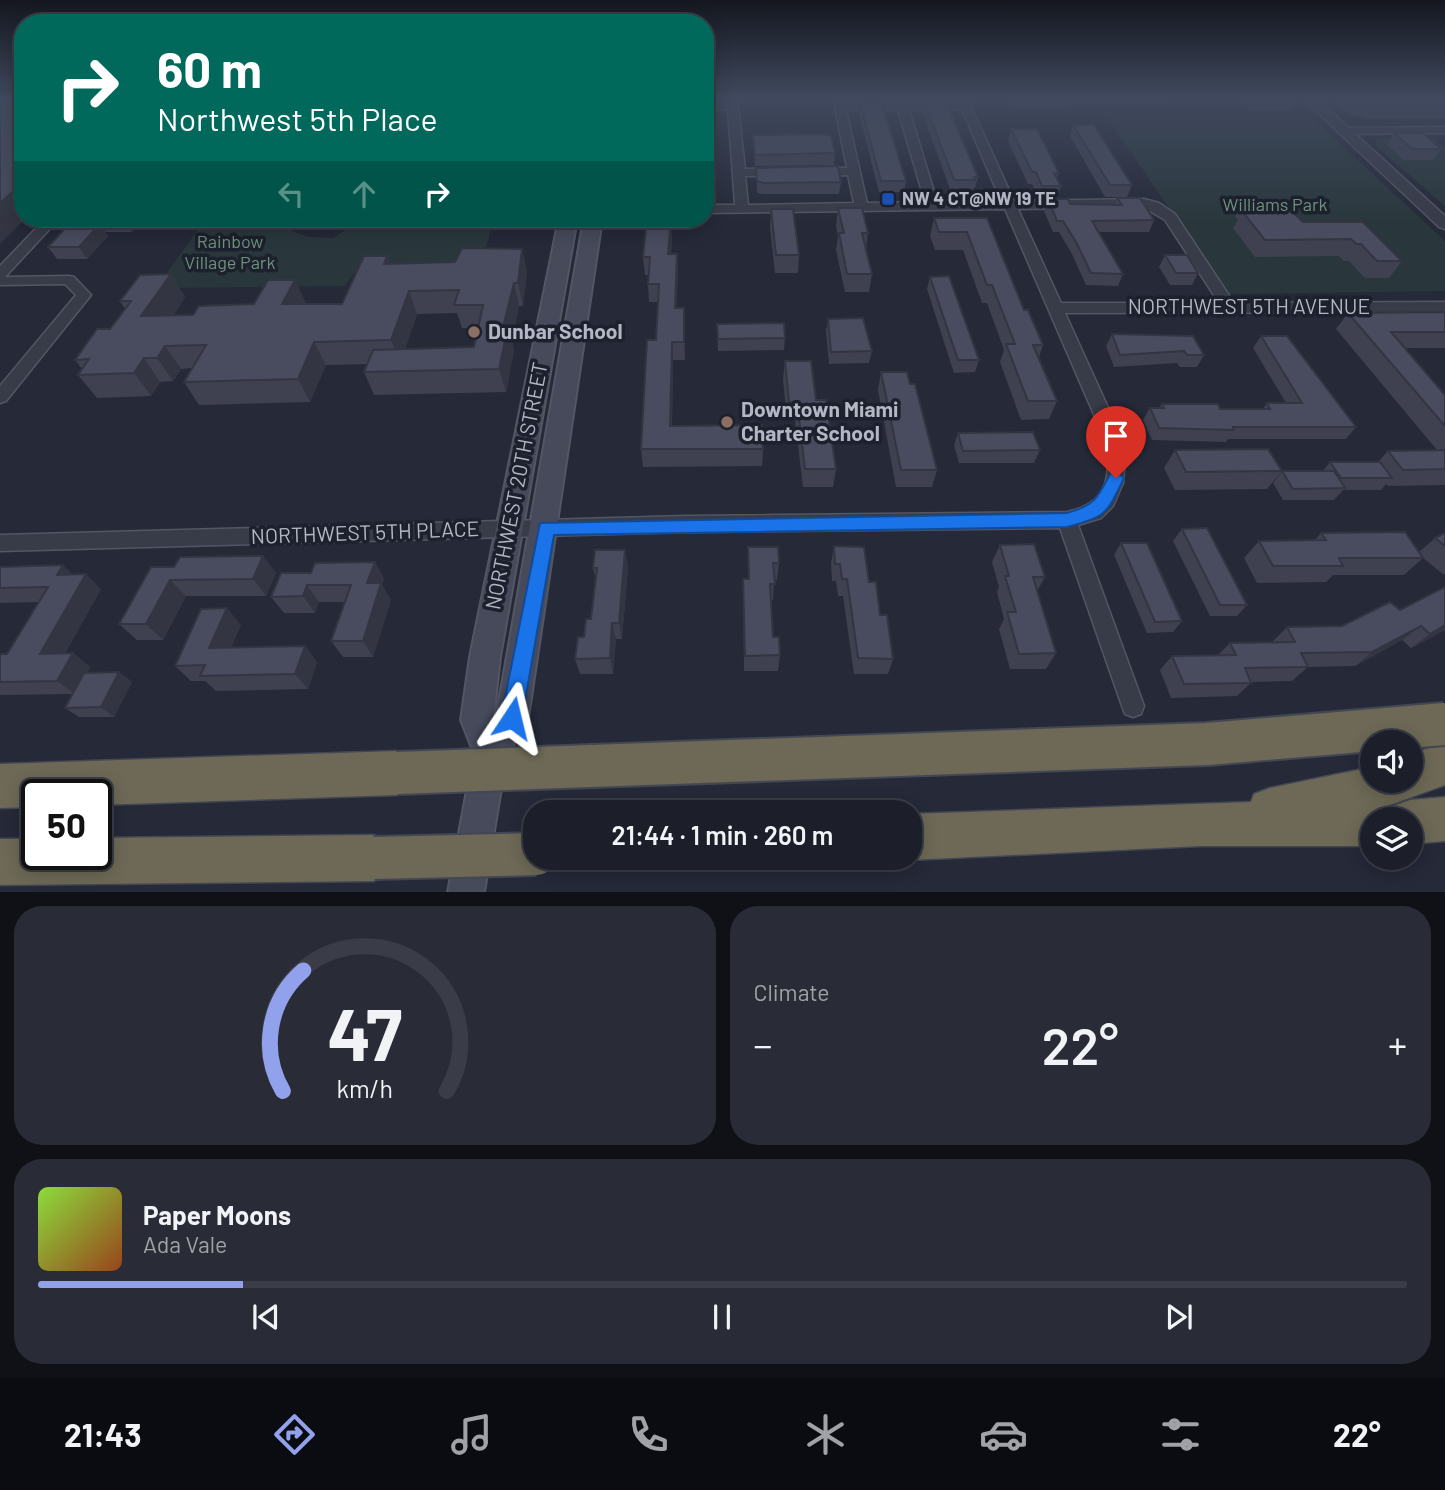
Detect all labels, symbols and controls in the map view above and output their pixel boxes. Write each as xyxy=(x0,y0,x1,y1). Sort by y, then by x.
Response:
text: 60 m xyxy=(157,39,262,98)
icon: right xyxy=(42,42,133,133)
text: Northwest 5th Place xyxy=(157,99,437,137)
icon: left xyxy=(272,175,310,213)
icon: ahead xyxy=(345,175,383,213)
icon: right xyxy=(418,175,456,213)
place label: NW 4 CT@NW 19 TE xyxy=(902,187,1056,209)
marker: NW 4 CT@NW 19 TE xyxy=(880,191,896,207)
park label: Williams Park xyxy=(1223,193,1327,215)
park label: Rainbow Village Park xyxy=(185,230,275,273)
street label: NORTHWEST 5TH AVENUE xyxy=(1128,293,1370,318)
place label: Dunbar School xyxy=(488,318,623,343)
marker: Dunbar School xyxy=(466,324,482,340)
street label: NORTHWEST 20TH STREET xyxy=(479,360,552,612)
place label: Downtown Miami Charter School xyxy=(741,396,898,445)
pin xyxy=(1086,406,1146,478)
marker: Downtown Miami Charter School xyxy=(719,414,735,430)
icon: arrive xyxy=(1097,417,1135,455)
street label: NORTHWEST 5TH PLACE xyxy=(250,515,480,548)
position arrow xyxy=(475,681,549,755)
map controls xyxy=(1360,730,1423,870)
button: sound xyxy=(1360,730,1423,793)
speed limit sign: 50 xyxy=(21,779,112,870)
button: layers xyxy=(1360,807,1423,870)
text: 21:44 · 1 min · 260 m xyxy=(612,819,833,850)
text: Climate xyxy=(754,978,830,1006)
text: 47 xyxy=(327,989,402,1077)
text: 22° xyxy=(1042,1013,1119,1075)
text: − xyxy=(754,1021,773,1067)
text: + xyxy=(1388,1021,1407,1067)
text: km/h xyxy=(336,1073,393,1103)
text: Paper Moons xyxy=(143,1199,291,1230)
text: Ada Vale xyxy=(143,1230,227,1258)
icon: previous xyxy=(247,1298,285,1336)
icon: pause xyxy=(703,1298,741,1336)
icon: next xyxy=(1160,1298,1198,1336)
icon: directions xyxy=(270,1410,319,1459)
icon: music xyxy=(447,1410,496,1459)
icon: phone xyxy=(624,1410,673,1459)
icon: climate xyxy=(801,1410,850,1459)
icon: car xyxy=(979,1410,1028,1459)
icon: filters xyxy=(1156,1410,1205,1459)
text: 21:43 xyxy=(64,1415,141,1453)
text: 22° xyxy=(1333,1415,1381,1453)

